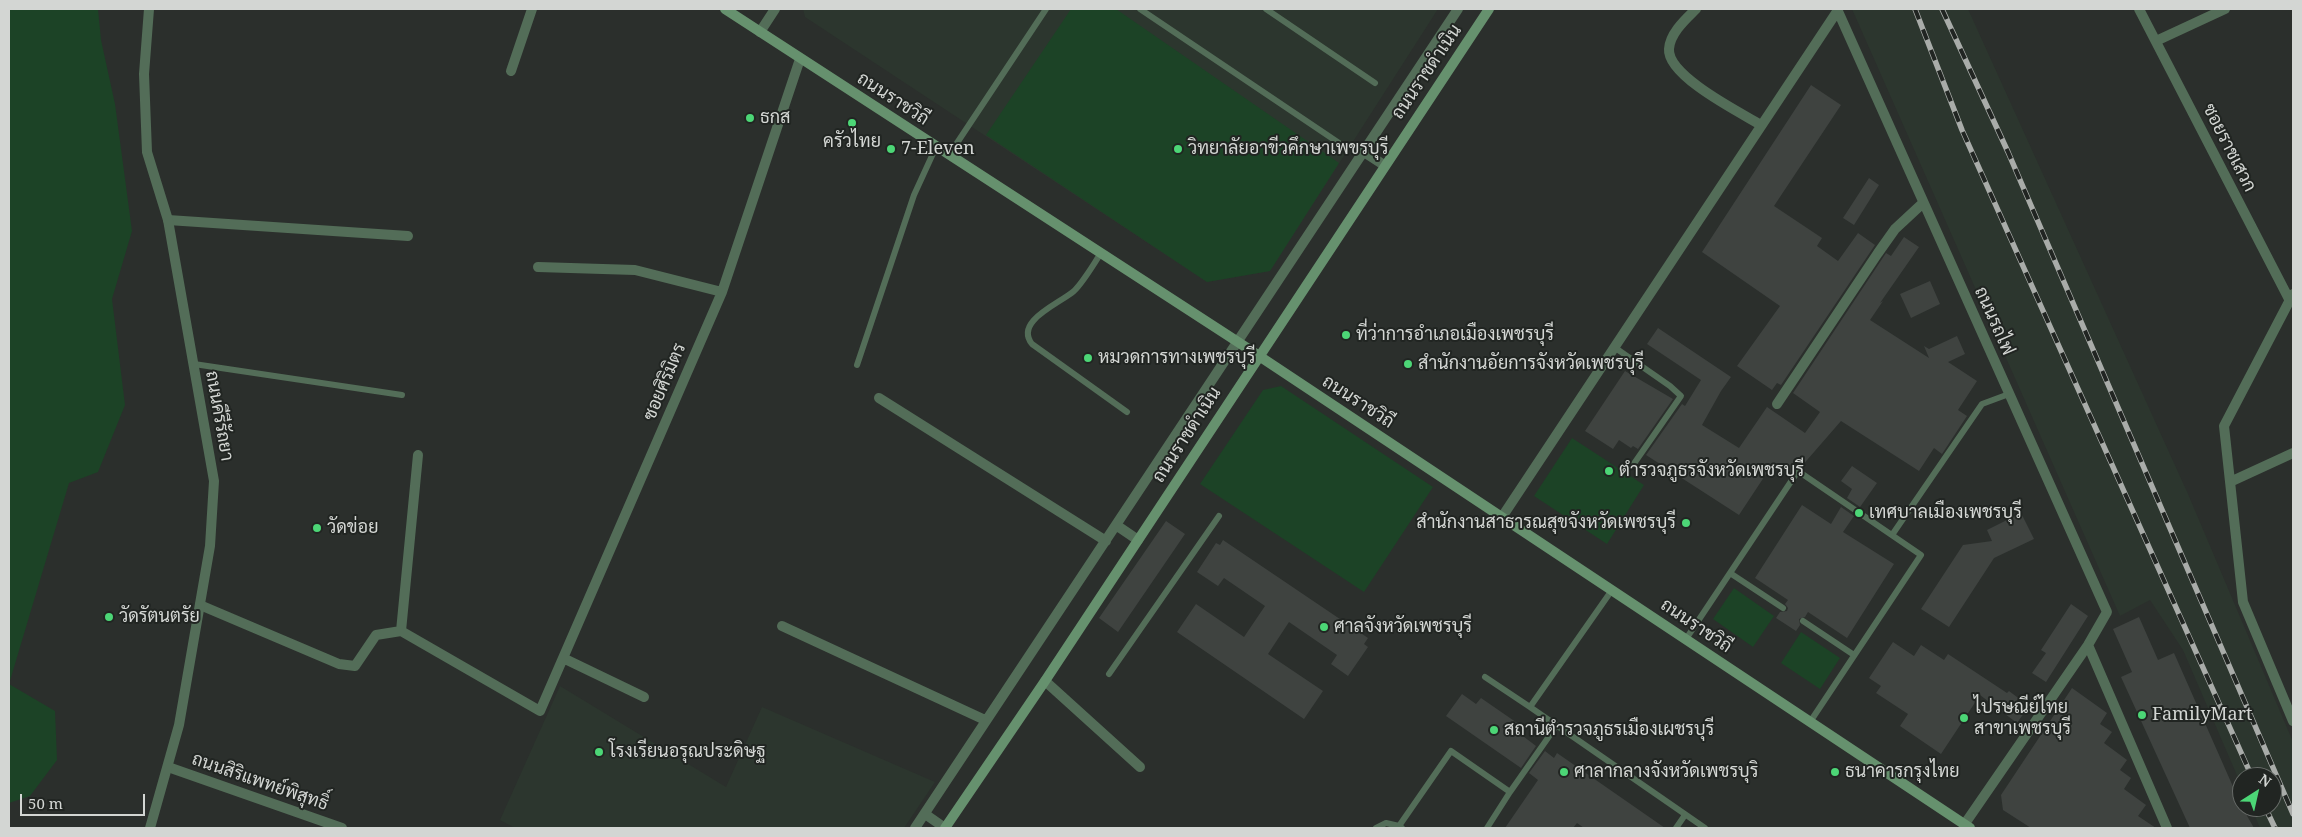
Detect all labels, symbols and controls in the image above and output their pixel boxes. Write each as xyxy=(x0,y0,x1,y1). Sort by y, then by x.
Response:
street label: ถนนราชดำเนิน xyxy=(1387,21,1467,123)
street label: ถนนราชวิถี xyxy=(853,68,933,130)
street label: ซอยราชเสวก xyxy=(2198,100,2260,196)
place label: ธกส xyxy=(760,107,791,129)
marker: ธกส xyxy=(744,112,756,124)
marker: ครัวไทย xyxy=(846,117,858,129)
place label: ครัวไทย xyxy=(823,131,881,153)
place label: 7-Eleven xyxy=(901,138,975,160)
place label: วิทยาลัยอาขีวคึกษาเพขรบุรี xyxy=(1188,138,1388,160)
marker: 7-Eleven xyxy=(885,143,897,155)
marker: วิทยาลัยอาขีวคึกษาเพขรบุรี xyxy=(1172,143,1184,155)
street label: ถนนรถไฟ xyxy=(1969,283,2019,359)
place label: ที่ว่าการอำเภอเมืองเพชรบุรี xyxy=(1356,324,1554,346)
marker: ที่ว่าการอำเภอเมืองเพชรบุรี xyxy=(1340,329,1352,341)
street label: ซอยศิริมิตร xyxy=(639,340,691,424)
place label: หมวดการทางเพชรบุรี xyxy=(1098,347,1255,369)
marker: หมวดการทางเพชรบุรี xyxy=(1082,352,1094,364)
place label: สำนักงานอัยการจังหวัดเพชรบุรี xyxy=(1418,353,1644,375)
marker: สำนักงานอัยการจังหวัดเพชรบุรี xyxy=(1402,358,1414,370)
street label: ถนนคีรีรัถยา xyxy=(200,369,238,463)
street label: ถนนราชวิถี xyxy=(1318,371,1398,433)
street label: ถนนราชดำเนิน xyxy=(1148,383,1226,487)
place label: ตำรวจภูธรจังหวัดเพชรบุรี xyxy=(1619,460,1804,482)
marker: ตำรวจภูธรจังหวัดเพชรบุรี xyxy=(1603,465,1615,477)
place label: เทศบาลเมืองเพชรบุรี xyxy=(1869,502,2022,524)
marker: เทศบาลเมืองเพชรบุรี xyxy=(1853,507,1865,519)
place label: สำนักงานสาธารณสุขจังหวัดเพชรบุรี xyxy=(1416,512,1676,534)
place label: วัดข่อย xyxy=(327,517,378,539)
marker: สำนักงานสาธารณสุขจังหวัดเพชรบุรี xyxy=(1680,517,1692,529)
marker: วัดข่อย xyxy=(311,522,323,534)
street label: ถนนราชวิถี xyxy=(1656,594,1736,658)
place label: วัดรัตนตรัย xyxy=(119,606,200,628)
marker: วัดรัตนตรัย xyxy=(103,611,115,623)
place label: ศาลจังหวัดเพชรบุรี xyxy=(1334,616,1472,638)
marker: ศาลจังหวัดเพชรบุรี xyxy=(1318,621,1330,633)
place label: ไปรษณีย์ไทย สาขาเพชรบุรี xyxy=(1974,697,2071,740)
place label: FamilyMart xyxy=(2152,704,2252,726)
marker: FamilyMart xyxy=(2136,709,2148,721)
marker: ไปรษณีย์ไทย สาขาเพชรบุรี xyxy=(1958,712,1970,724)
place label: สถานีตำรวจภูธรเมืองเผชรบุรี xyxy=(1504,719,1714,741)
marker: สถานีตำรวจภูธรเมืองเผชรบุรี xyxy=(1488,724,1500,736)
place label: โรงเรียนอรุณประดิษฐ xyxy=(609,741,766,763)
marker: โรงเรียนอรุณประดิษฐ xyxy=(593,746,605,758)
street label: ถนนสิริแพทย์พิสุทธิ์ xyxy=(189,749,331,815)
place label: ศาลากลางจังหวัดเพชรบุริ xyxy=(1574,761,1758,783)
place label: ธนาคารกรุงไทย xyxy=(1845,761,1960,783)
marker: ศาลากลางจังหวัดเพชรบุริ xyxy=(1558,766,1570,778)
marker: ธนาคารกรุงไทย xyxy=(1829,766,1841,778)
north arrow xyxy=(2232,767,2282,817)
text: N xyxy=(2255,769,2275,791)
scale bar xyxy=(22,784,148,816)
text: 50 m xyxy=(28,793,63,813)

